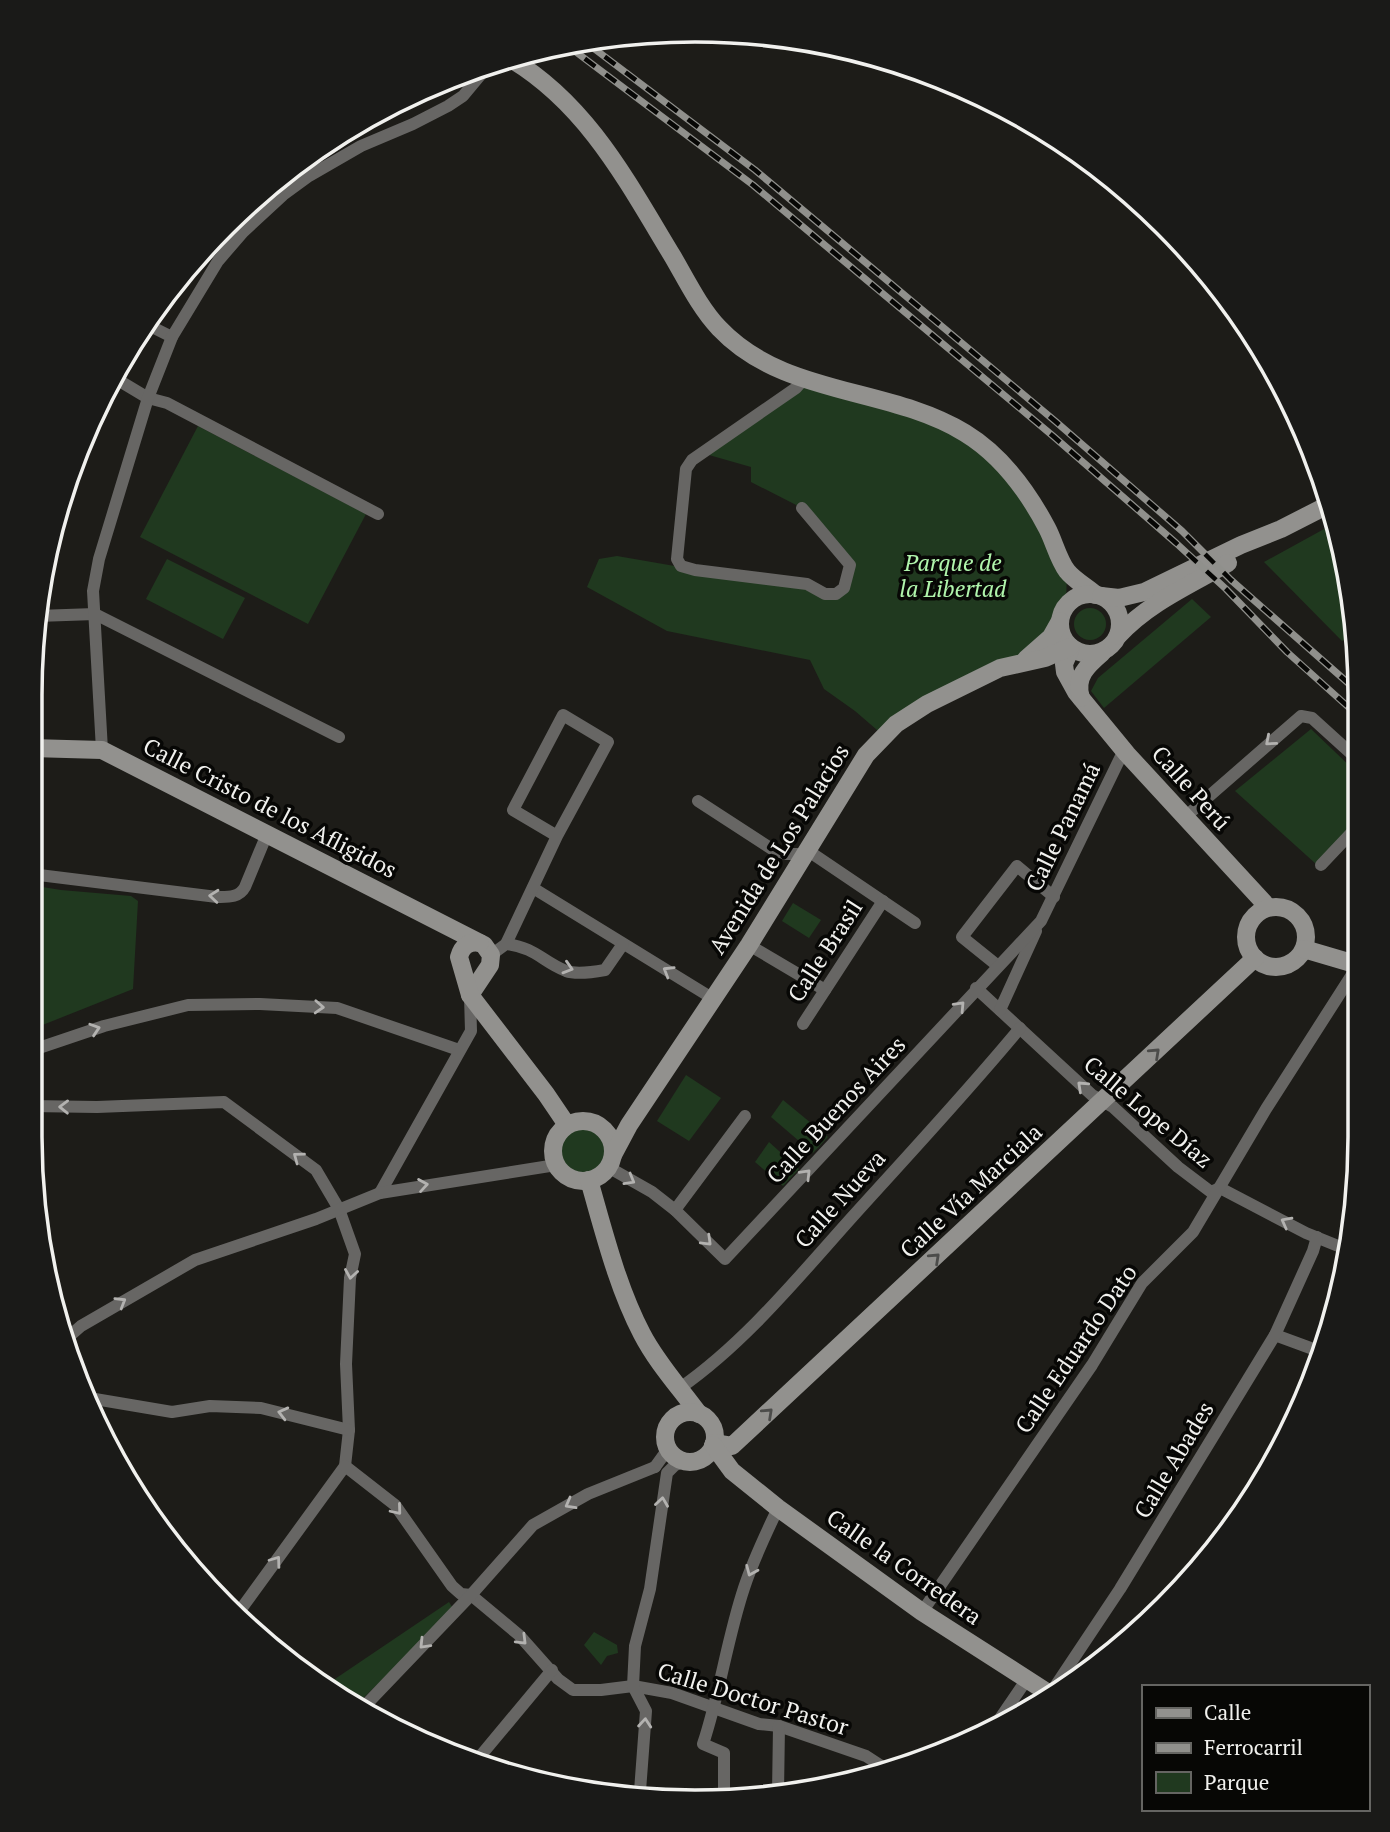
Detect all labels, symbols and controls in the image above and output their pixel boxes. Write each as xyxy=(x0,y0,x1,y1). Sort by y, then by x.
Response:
park label: Parque de la Libertad xyxy=(900,547,1007,604)
street label: Calle Cristo de los Afligidos xyxy=(138,730,402,885)
one-way arrow xyxy=(1266,733,1279,745)
street label: Avenida de Los Palacios xyxy=(701,738,856,960)
street label: Calle Perú xyxy=(1145,739,1238,837)
street label: Calle Panamá xyxy=(1018,757,1107,896)
one-way arrow xyxy=(208,889,219,904)
street label: Calle Brasil xyxy=(780,894,869,1008)
one-way arrow xyxy=(561,960,573,975)
one-way arrow xyxy=(662,967,675,980)
one-way arrow xyxy=(314,999,325,1014)
one-way arrow xyxy=(951,1001,964,1014)
one-way arrow xyxy=(88,1023,100,1038)
street label: Calle Buenos Aires xyxy=(759,1029,912,1190)
one-way arrow xyxy=(1147,1048,1160,1061)
street label: Calle Lope Díaz xyxy=(1077,1049,1219,1175)
one-way arrow xyxy=(1077,1082,1090,1094)
one-way arrow xyxy=(58,1099,69,1114)
street label: Calle Vía Marciala xyxy=(893,1116,1049,1265)
street label: Calle Nueva xyxy=(787,1143,892,1254)
one-way arrow xyxy=(293,1152,306,1165)
one-way arrow xyxy=(798,1169,811,1182)
one-way arrow xyxy=(623,1172,635,1185)
one-way arrow xyxy=(417,1178,429,1193)
one-way arrow xyxy=(1281,1217,1293,1231)
one-way arrow xyxy=(699,1233,712,1246)
one-way arrow xyxy=(927,1254,940,1266)
street label: Calle Eduardo Dato xyxy=(1008,1258,1144,1439)
one-way arrow xyxy=(344,1269,359,1280)
one-way arrow xyxy=(114,1297,127,1310)
street label: Calle Abades xyxy=(1127,1396,1221,1524)
one-way arrow xyxy=(277,1407,289,1421)
one-way arrow xyxy=(760,1408,773,1421)
one-way arrow xyxy=(565,1496,578,1510)
one-way arrow xyxy=(655,1496,670,1508)
one-way arrow xyxy=(389,1502,402,1515)
street label: Calle la Corredera xyxy=(821,1502,988,1632)
one-way arrow xyxy=(268,1556,280,1569)
one-way arrow xyxy=(745,1563,759,1576)
one-way arrow xyxy=(514,1631,527,1644)
one-way arrow xyxy=(420,1636,433,1649)
street label: Calle Doctor Pastor xyxy=(654,1655,853,1742)
legend xyxy=(1142,1685,1369,1811)
text: Calle xyxy=(1204,1698,1251,1726)
one-way arrow xyxy=(637,1717,652,1728)
text: Ferrocarril xyxy=(1204,1733,1303,1761)
text: Parque xyxy=(1204,1768,1269,1796)

